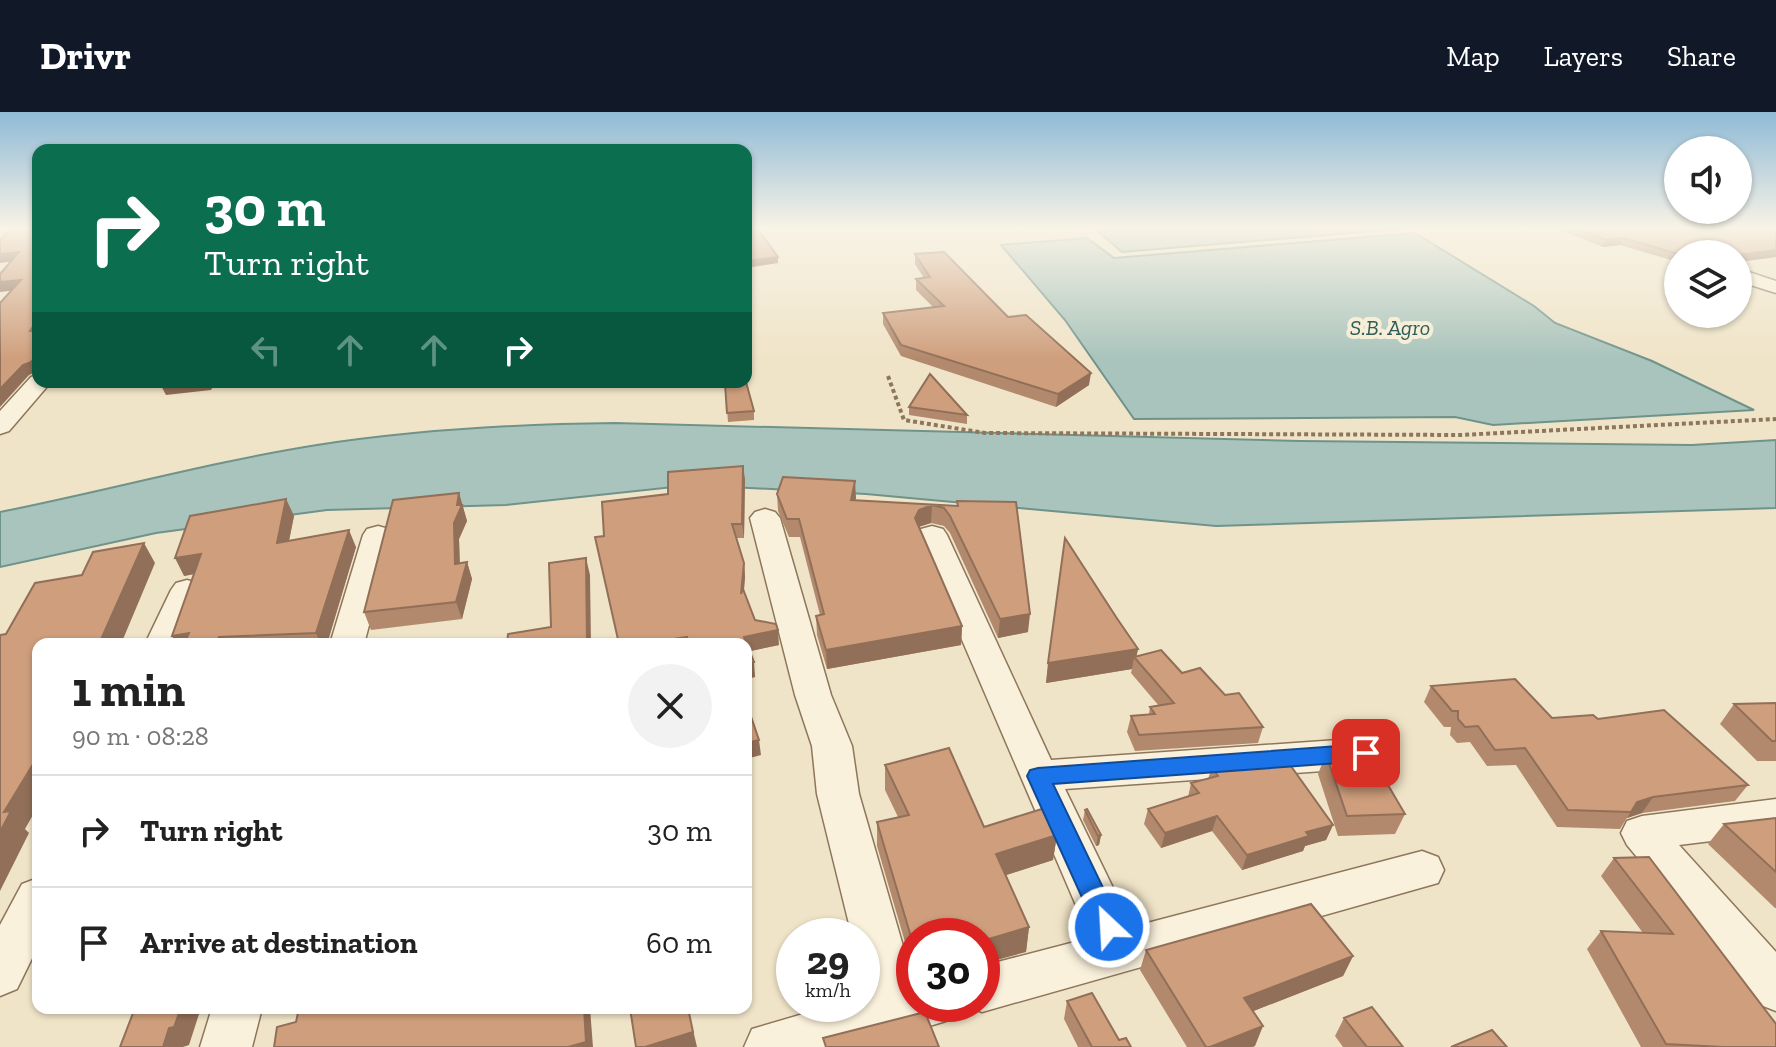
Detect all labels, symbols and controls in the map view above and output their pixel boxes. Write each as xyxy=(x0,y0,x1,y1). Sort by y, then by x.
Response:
text: Drivr xyxy=(40,33,131,79)
text: Map xyxy=(1446,40,1500,73)
text: Layers xyxy=(1544,40,1623,73)
text: Share xyxy=(1667,40,1736,73)
map controls xyxy=(1664,136,1752,328)
button: sound xyxy=(1664,136,1752,224)
text: 30 m xyxy=(204,173,326,240)
icon: right xyxy=(72,176,176,280)
button: layers xyxy=(1664,240,1752,328)
text: Turn right xyxy=(204,241,369,284)
water label: S.B. Agro xyxy=(1350,314,1430,341)
icon: left xyxy=(244,328,288,372)
icon: ahead xyxy=(328,328,372,372)
icon: ahead xyxy=(412,328,456,372)
icon: right xyxy=(496,328,540,372)
text: 1 min xyxy=(72,661,185,718)
button: close xyxy=(628,664,712,748)
pin xyxy=(1332,719,1400,787)
text: 90 m · 08:28 xyxy=(72,720,209,752)
icon: arrive xyxy=(1344,731,1388,775)
icon: right xyxy=(72,809,116,853)
text: Turn right xyxy=(140,813,282,849)
text: 30 m xyxy=(647,813,712,849)
position arrow xyxy=(1067,885,1151,969)
speed limit sign: 30 xyxy=(896,918,1000,1022)
icon: arrive xyxy=(72,921,116,965)
text: Arrive at destination xyxy=(140,925,417,961)
text: 60 m xyxy=(646,925,712,961)
text: 29 xyxy=(807,936,849,984)
text: km/h xyxy=(805,978,851,1002)

